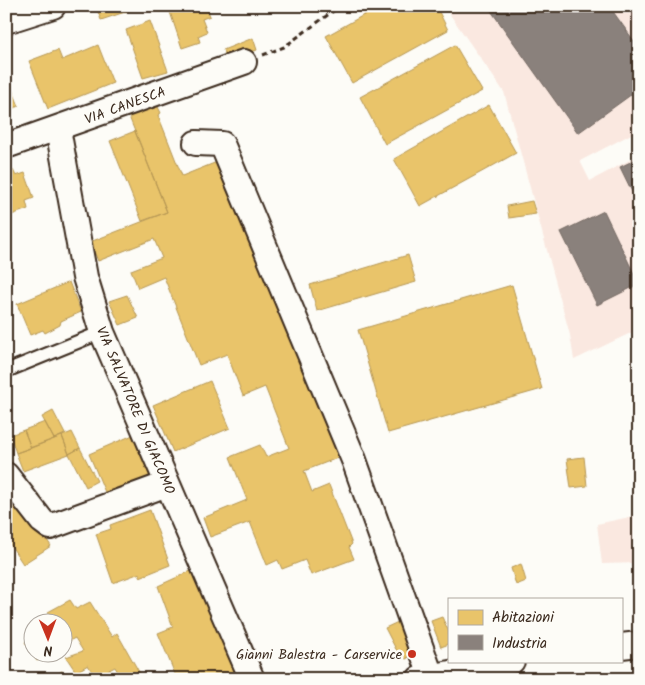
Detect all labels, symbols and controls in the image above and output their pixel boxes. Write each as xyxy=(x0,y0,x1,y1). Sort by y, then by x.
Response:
street label: VIA CANESCA xyxy=(82,81,169,131)
street label: VIA SALVATORE DI GIACOMO xyxy=(90,323,181,498)
legend xyxy=(448,598,622,662)
text: Abitazioni xyxy=(492,606,555,630)
north arrow xyxy=(22,612,72,662)
text: Industria xyxy=(492,632,547,656)
text: N xyxy=(43,639,53,661)
place label: Gianni Balestra - Carservice xyxy=(236,644,403,666)
marker: Gianni Balestra - Carservice xyxy=(406,648,418,660)

